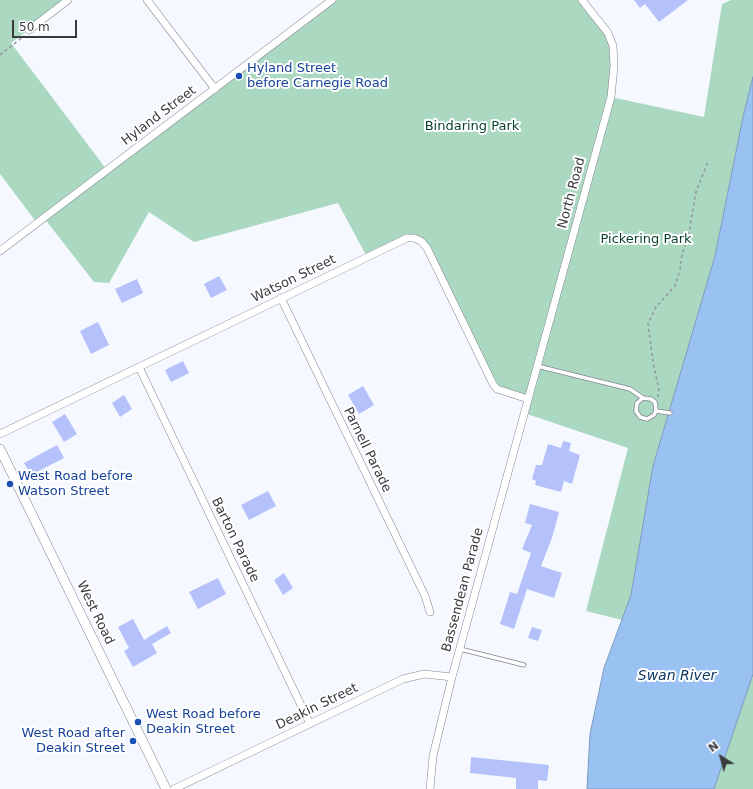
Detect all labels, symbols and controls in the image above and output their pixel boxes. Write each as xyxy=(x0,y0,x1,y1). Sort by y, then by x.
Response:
scale bar xyxy=(14,12,79,38)
text: 50 m xyxy=(19,20,50,34)
place label: Hyland Street before Carnegie Road xyxy=(247,61,388,92)
marker: Hyland Street before Carnegie Road xyxy=(234,71,244,81)
street label: Hyland Street xyxy=(119,83,199,149)
park label: Bindaring Park xyxy=(425,119,519,135)
street label: North Road xyxy=(555,156,589,230)
park label: Pickering Park xyxy=(600,232,692,248)
street label: Watson Street xyxy=(249,252,339,306)
street label: Parnell Parade xyxy=(340,405,394,495)
place label: West Road before Watson Street xyxy=(18,469,133,500)
marker: West Road before Watson Street xyxy=(5,479,15,489)
street label: Barton Parade xyxy=(208,495,262,585)
street label: Bassendean Parade xyxy=(439,526,487,654)
street label: West Road xyxy=(73,579,117,647)
water label: Swan River xyxy=(638,668,716,684)
street label: Deakin Street xyxy=(274,680,360,734)
place label: West Road before Deakin Street xyxy=(146,707,261,738)
marker: West Road before Deakin Street xyxy=(133,717,143,727)
place label: West Road after Deakin Street xyxy=(21,726,125,757)
marker: West Road after Deakin Street xyxy=(128,736,138,746)
north arrow xyxy=(701,737,741,777)
text: N xyxy=(706,739,721,755)

